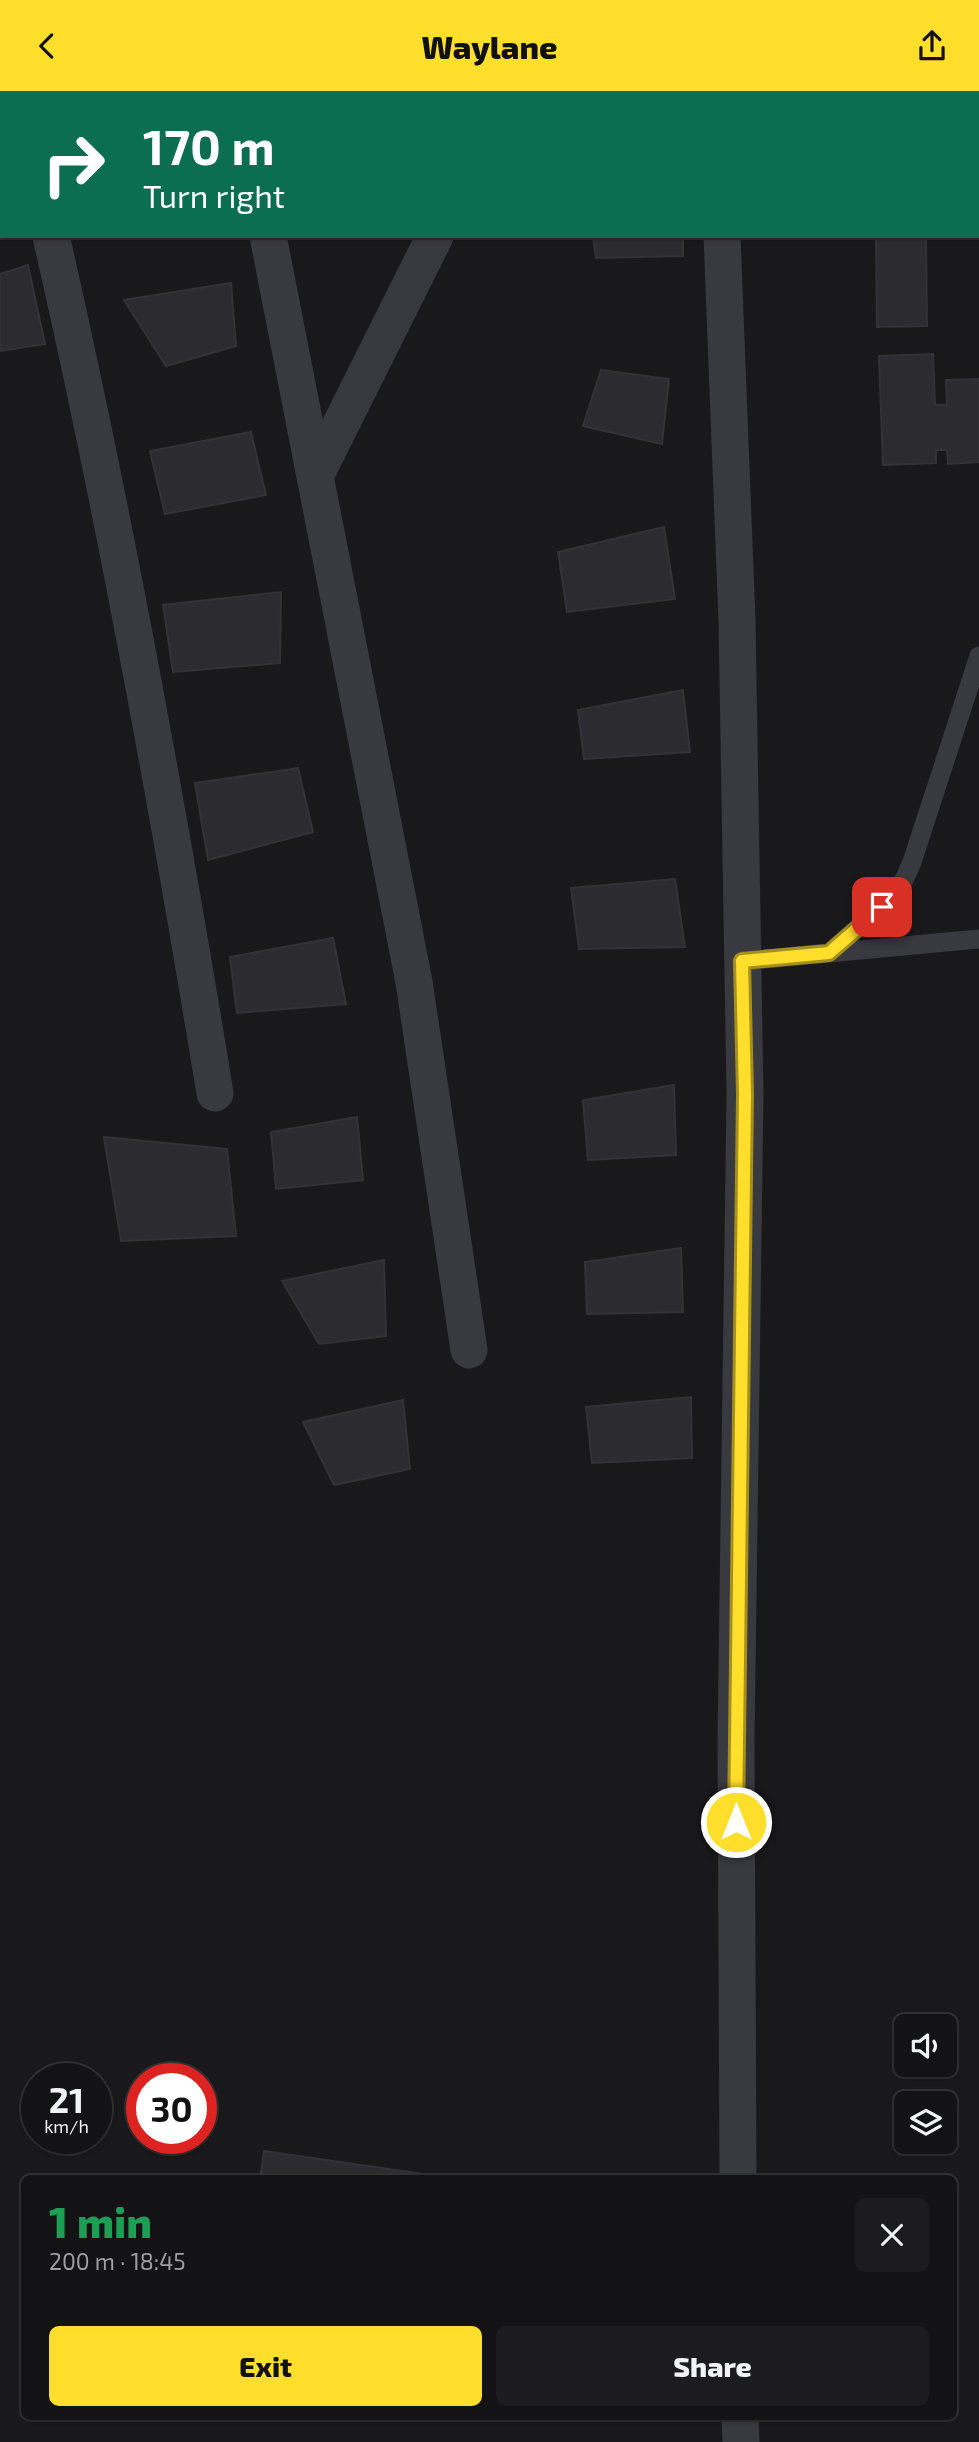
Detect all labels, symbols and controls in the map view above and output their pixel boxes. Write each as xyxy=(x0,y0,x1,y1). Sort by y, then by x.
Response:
icon: back xyxy=(28,27,66,65)
text: Waylane xyxy=(421,27,558,65)
icon: share xyxy=(913,27,951,65)
text: 170 m xyxy=(143,116,275,175)
icon: right xyxy=(28,119,119,210)
text: Turn right xyxy=(143,176,285,214)
pin xyxy=(852,877,912,937)
icon: arrive xyxy=(863,888,901,926)
position arrow xyxy=(699,1785,773,1859)
map controls xyxy=(894,2014,957,2154)
button: sound xyxy=(894,2014,957,2077)
speed limit sign: 30 xyxy=(126,2063,217,2154)
text: 21 xyxy=(49,2078,84,2120)
button: layers xyxy=(894,2091,957,2154)
text: km/h xyxy=(44,2115,89,2137)
text: 1 min xyxy=(49,2196,152,2246)
button: close xyxy=(855,2198,929,2272)
text: 200 m · 18:45 xyxy=(49,2247,186,2275)
button: Exit xyxy=(49,2326,482,2406)
button: Share xyxy=(496,2326,929,2406)

